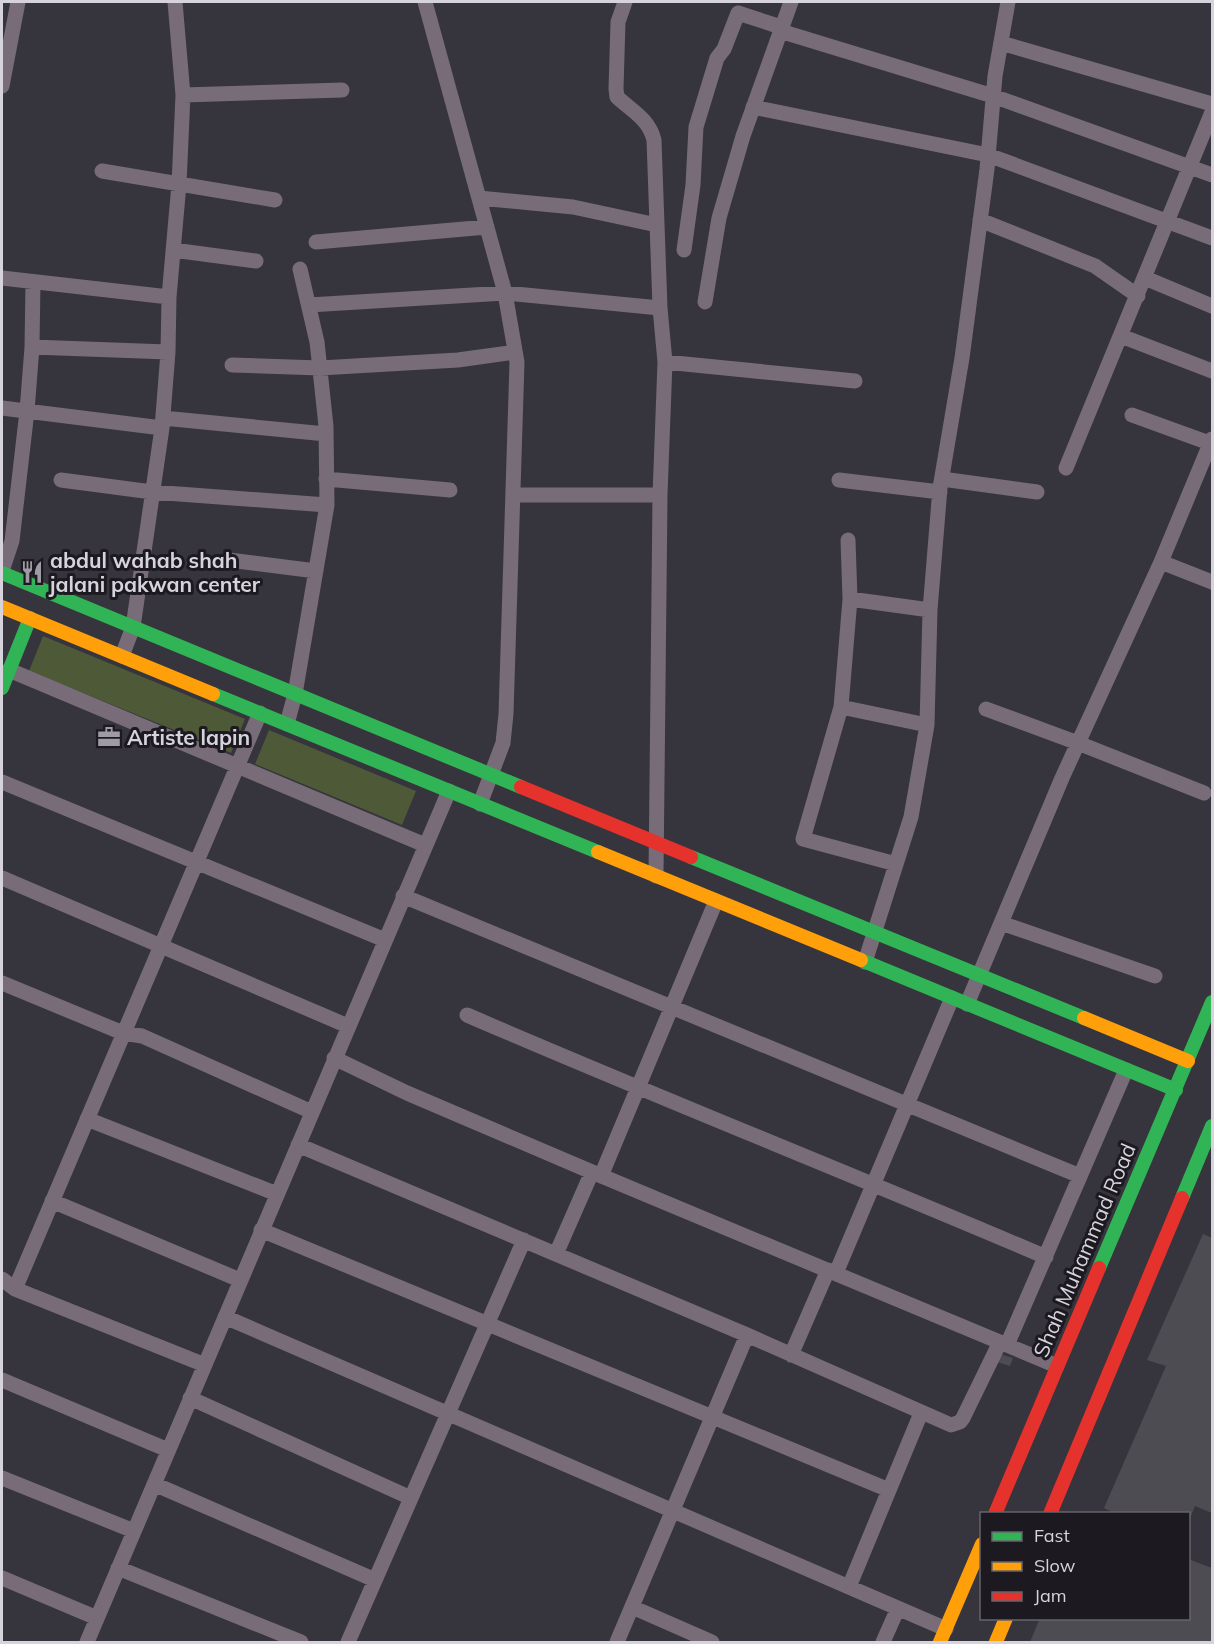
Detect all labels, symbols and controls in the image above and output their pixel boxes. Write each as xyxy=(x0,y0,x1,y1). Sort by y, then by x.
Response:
place label: abdul wahab shah jalani pakwan center xyxy=(48,547,261,597)
restaurant icon: abdul wahab shah jalani pakwan center xyxy=(19,559,45,585)
office icon: Artiste lapin xyxy=(96,724,122,750)
place label: Artiste lapin xyxy=(127,724,250,750)
street label: Shah Muhammad Road xyxy=(1027,1139,1141,1361)
legend xyxy=(980,1512,1190,1620)
text: Fast xyxy=(1034,1524,1070,1547)
text: Slow xyxy=(1034,1554,1076,1577)
text: Jam xyxy=(1034,1584,1067,1607)

